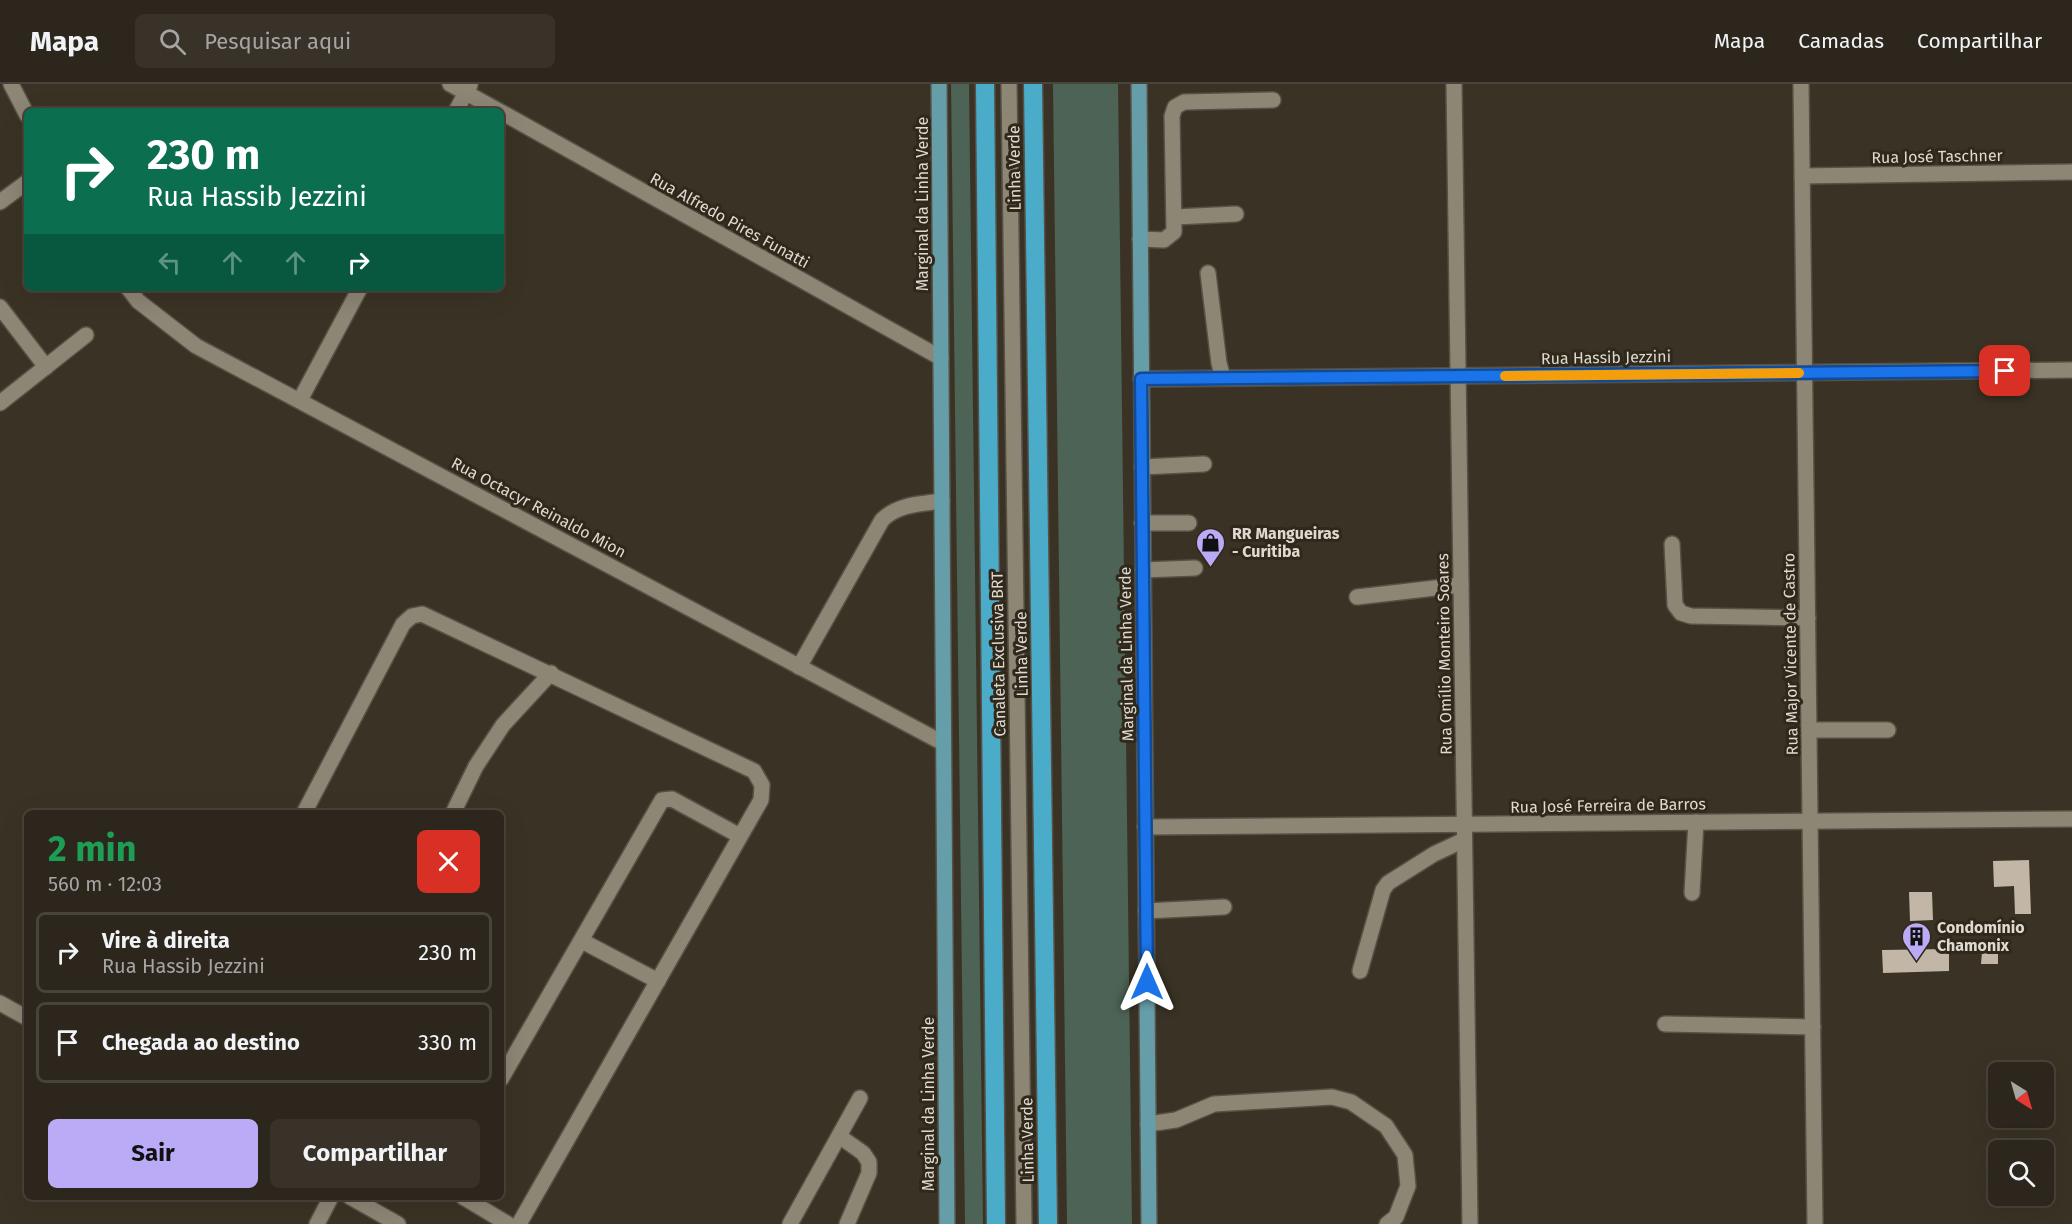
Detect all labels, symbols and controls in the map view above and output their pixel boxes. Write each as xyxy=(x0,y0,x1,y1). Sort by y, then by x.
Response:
search box xyxy=(135,14,555,68)
text: Mapa xyxy=(30,25,99,58)
icon: search xyxy=(156,25,189,58)
text: Pesquisar aqui xyxy=(204,28,351,55)
text: Mapa xyxy=(1714,28,1765,54)
text: Camadas xyxy=(1798,28,1884,54)
text: Compartilhar xyxy=(1917,28,2042,54)
street label: Marginal da Linha Verde xyxy=(913,117,932,291)
street label: Linha Verde xyxy=(1004,125,1025,211)
text: 230 m xyxy=(147,130,260,180)
icon: right xyxy=(48,132,126,210)
street label: Rua José Taschner xyxy=(1871,146,2004,167)
street label: Rua Alfredo Pires Funatti xyxy=(647,169,813,272)
text: Rua Hassib Jezzini xyxy=(147,181,367,213)
icon: left xyxy=(153,246,186,279)
icon: ahead xyxy=(216,246,249,279)
icon: ahead xyxy=(279,246,312,279)
icon: right xyxy=(342,246,375,279)
pin xyxy=(1979,345,2030,396)
street label: Rua Hassib Jezzini xyxy=(1541,347,1671,368)
icon: arrive xyxy=(1988,354,2021,387)
street label: Rua Octacyr Reinaldo Mion xyxy=(448,453,629,562)
place label: RR Mangueiras - Curitiba xyxy=(1232,524,1340,561)
shop icon: RR Mangueiras - Curitiba xyxy=(1195,526,1227,568)
street label: Rua Omílio Monteiro Soares xyxy=(1433,553,1456,755)
street label: Rua Major Vicente de Castro xyxy=(1779,553,1802,755)
street label: Marginal da Linha Verde xyxy=(1115,567,1138,741)
street label: Canaleta Exclusiva BRT xyxy=(988,571,1009,737)
street label: Linha Verde xyxy=(1011,611,1032,697)
street label: Rua José Ferreira de Barros xyxy=(1510,794,1706,817)
text: 2 min xyxy=(48,827,137,871)
button: close xyxy=(417,830,480,893)
text: 560 m · 12:03 xyxy=(48,872,162,896)
place label: Condomínio Chamonix xyxy=(1937,918,2025,955)
building icon: Condomínio Chamonix xyxy=(1900,920,1932,962)
text: Vire à direita xyxy=(102,927,230,954)
icon: right xyxy=(51,936,84,969)
text: 230 m xyxy=(418,939,477,966)
position arrow xyxy=(1115,950,1179,1014)
text: Rua Hassib Jezzini xyxy=(102,954,265,978)
street label: Marginal da Linha Verde xyxy=(919,1017,938,1191)
icon: arrive xyxy=(51,1026,84,1059)
text: Chegada ao destino xyxy=(102,1029,300,1056)
text: 330 m xyxy=(418,1029,477,1056)
north arrow xyxy=(1988,1062,2054,1128)
map controls xyxy=(1988,1062,2054,1206)
street label: Linha Verde xyxy=(1017,1097,1038,1183)
button: Sair xyxy=(48,1119,258,1188)
button: Compartilhar xyxy=(270,1119,480,1188)
button: search xyxy=(1988,1140,2054,1206)

